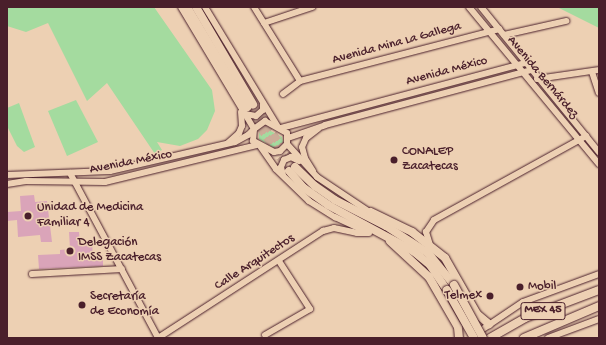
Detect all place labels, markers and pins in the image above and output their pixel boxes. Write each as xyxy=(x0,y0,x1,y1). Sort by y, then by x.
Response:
place label: CONALEP Zacatecas xyxy=(402,145,458,176)
marker: CONALEP Zacatecas xyxy=(389,155,399,165)
place label: Unidad de Medicina Familiar 4 xyxy=(37,201,143,232)
marker: Unidad de Medicina Familiar 4 xyxy=(22,210,34,222)
place label: Delegación IMSS Zacatecas xyxy=(78,236,161,267)
marker: Delegación IMSS Zacatecas xyxy=(65,246,75,256)
place label: Mobil xyxy=(528,279,556,295)
marker: Mobil xyxy=(515,282,525,292)
place label: Telmex xyxy=(445,288,482,304)
place label: Secretaría de Economía xyxy=(90,290,159,321)
marker: Telmex xyxy=(485,291,495,301)
marker: Secretaría de Economía xyxy=(77,300,87,310)

